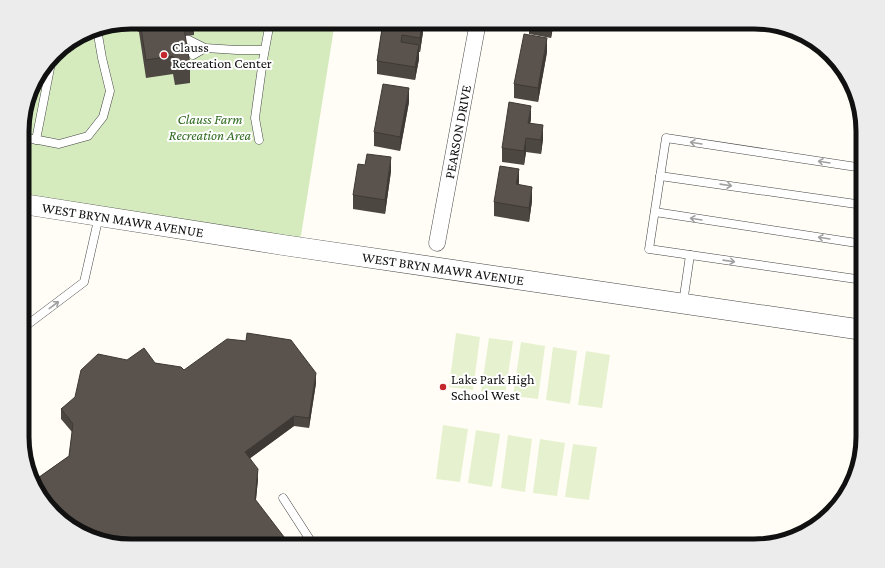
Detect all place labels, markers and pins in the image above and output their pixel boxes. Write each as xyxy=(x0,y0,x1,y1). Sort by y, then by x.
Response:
place label: Clauss Recreation Center xyxy=(172,39,272,71)
marker: Clauss Recreation Center xyxy=(159,50,169,60)
place label: Lake Park High School West xyxy=(451,371,535,403)
marker: Lake Park High School West xyxy=(438,382,448,392)

